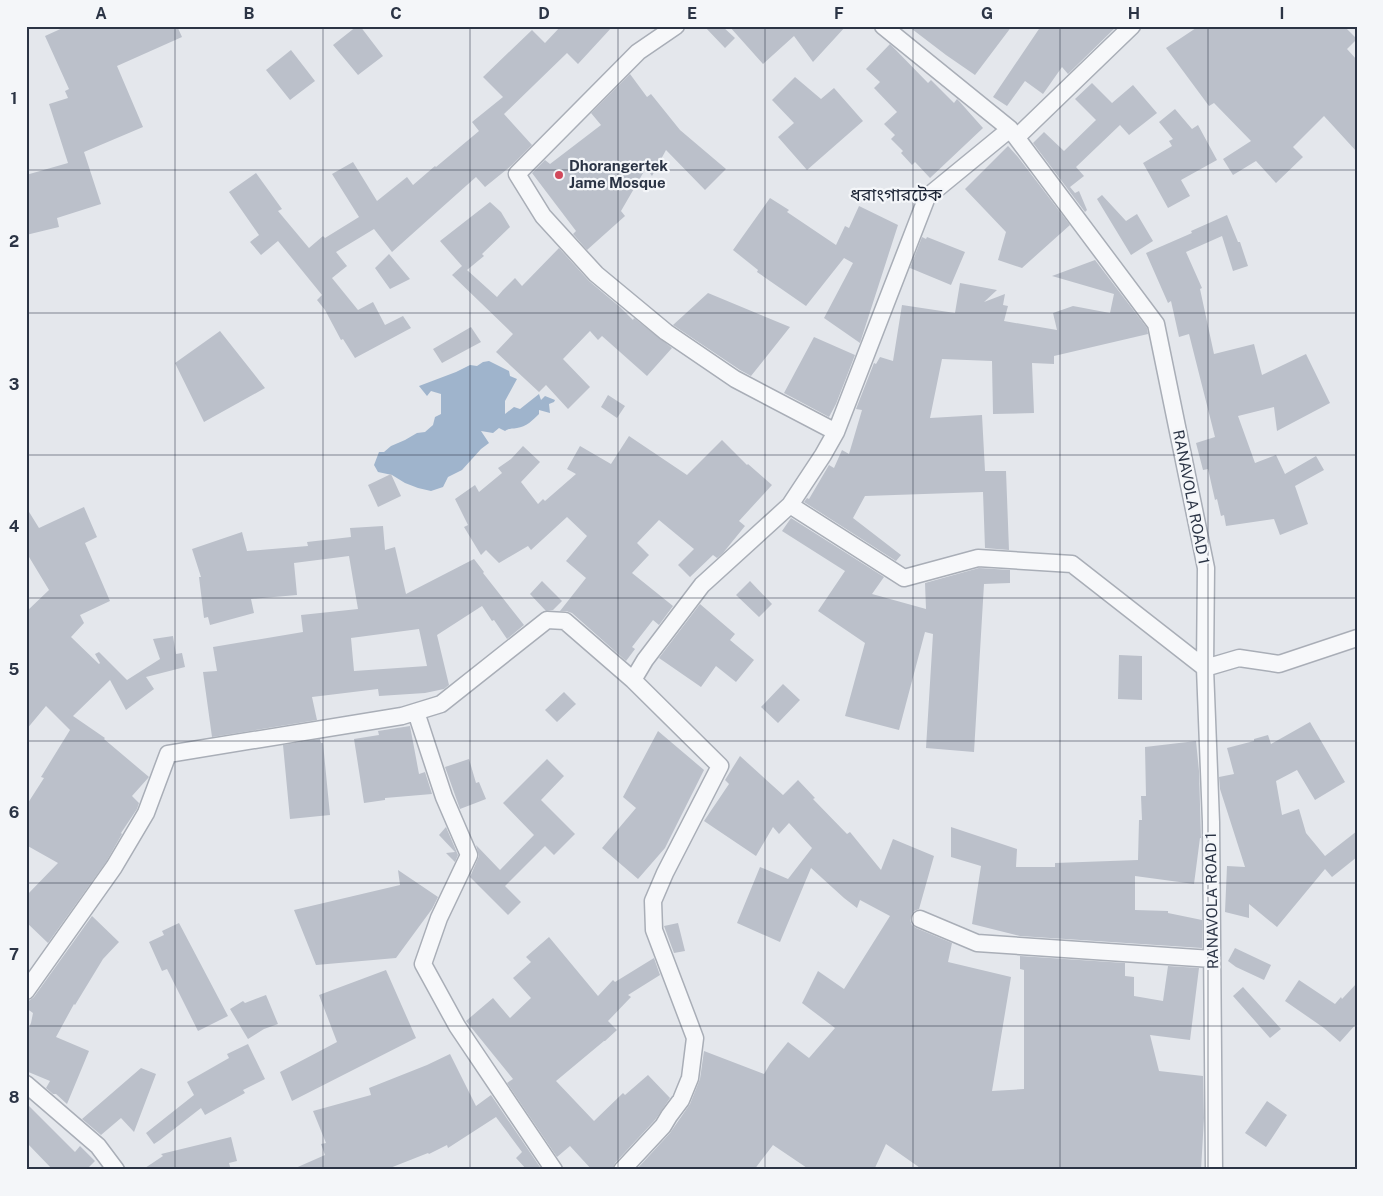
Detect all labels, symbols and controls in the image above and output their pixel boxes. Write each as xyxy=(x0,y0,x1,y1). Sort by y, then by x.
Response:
text: A xyxy=(95,4,107,23)
text: B xyxy=(244,4,255,23)
text: C xyxy=(390,4,402,23)
text: D xyxy=(538,4,550,23)
text: E xyxy=(687,4,697,23)
text: F xyxy=(834,4,844,23)
text: G xyxy=(981,4,993,23)
text: H xyxy=(1128,4,1140,23)
text: I xyxy=(1280,4,1284,23)
text: 1 xyxy=(11,89,17,108)
place label: Dhorangertek Jame Mosque xyxy=(569,157,668,191)
marker: Dhorangertek Jame Mosque xyxy=(553,169,565,181)
district label: ধরাংগারটেক xyxy=(850,184,943,205)
text: 2 xyxy=(9,232,19,251)
text: 3 xyxy=(9,375,19,394)
street label: RANAVOLA ROAD 1 xyxy=(1170,428,1213,565)
text: 4 xyxy=(9,517,20,536)
text: 5 xyxy=(9,660,20,679)
text: 6 xyxy=(9,803,19,822)
street label: RANAVOLA ROAD 1 xyxy=(1202,833,1221,969)
text: 7 xyxy=(9,945,19,964)
text: 8 xyxy=(9,1088,20,1107)

